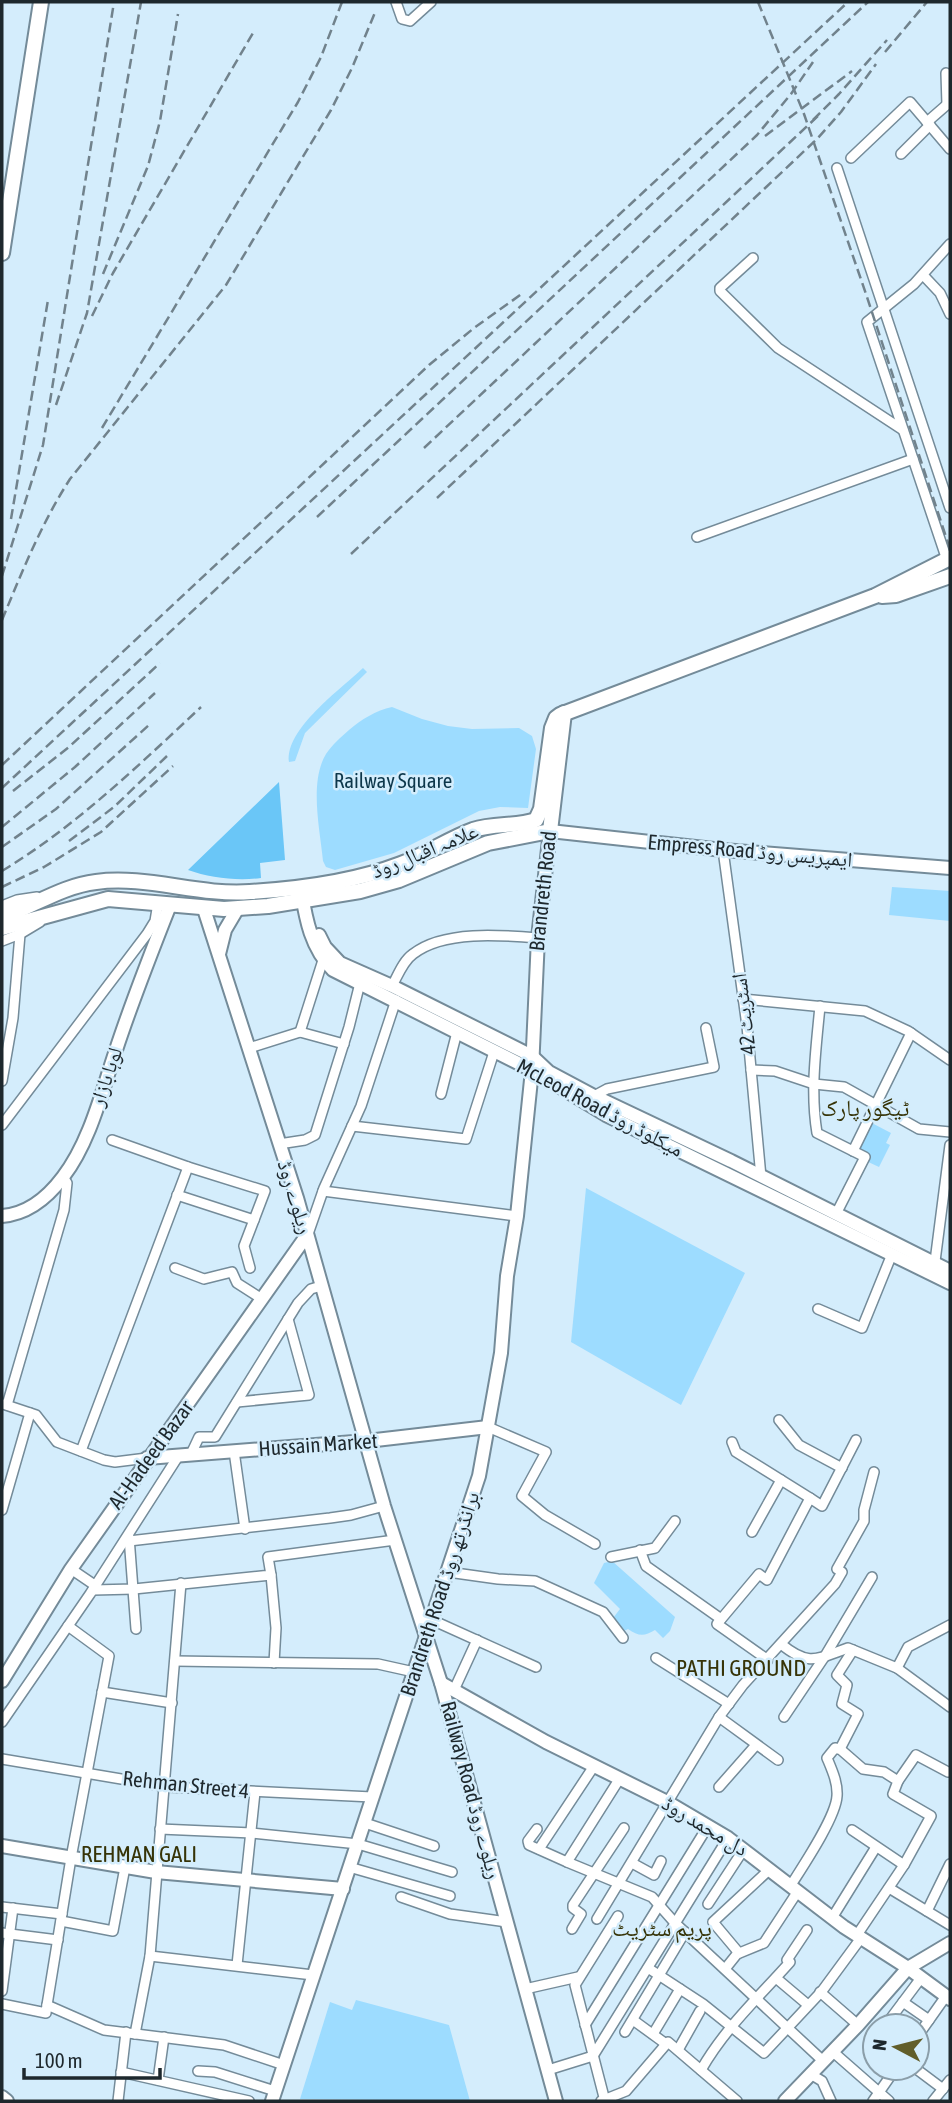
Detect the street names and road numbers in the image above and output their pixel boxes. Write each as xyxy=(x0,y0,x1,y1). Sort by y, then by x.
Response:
street label: علامہ اقبال روڈ xyxy=(368,818,482,883)
street label: Empress Road ایمپریس روڈ xyxy=(647,829,853,873)
street label: Brandreth Road xyxy=(524,830,560,952)
street label: اسٹریٹ 42 xyxy=(726,972,760,1056)
street label: لوہا بازار xyxy=(84,1044,127,1110)
street label: McLeod Road میکلوڈ روڈ xyxy=(513,1053,688,1161)
street label: ریلوے روڈ xyxy=(273,1157,319,1237)
street label: Al-Hadeed Bazar xyxy=(103,1395,198,1513)
street label: Hussain Market xyxy=(258,1428,378,1460)
street label: Brandreth Road برانڈرتھ روڈ xyxy=(395,1488,484,1699)
street label: Railway Road ریلوے روڈ xyxy=(436,1698,507,1881)
street label: Rehman Street 4 xyxy=(122,1765,251,1803)
street label: دل محمد روڈ xyxy=(658,1790,753,1861)

